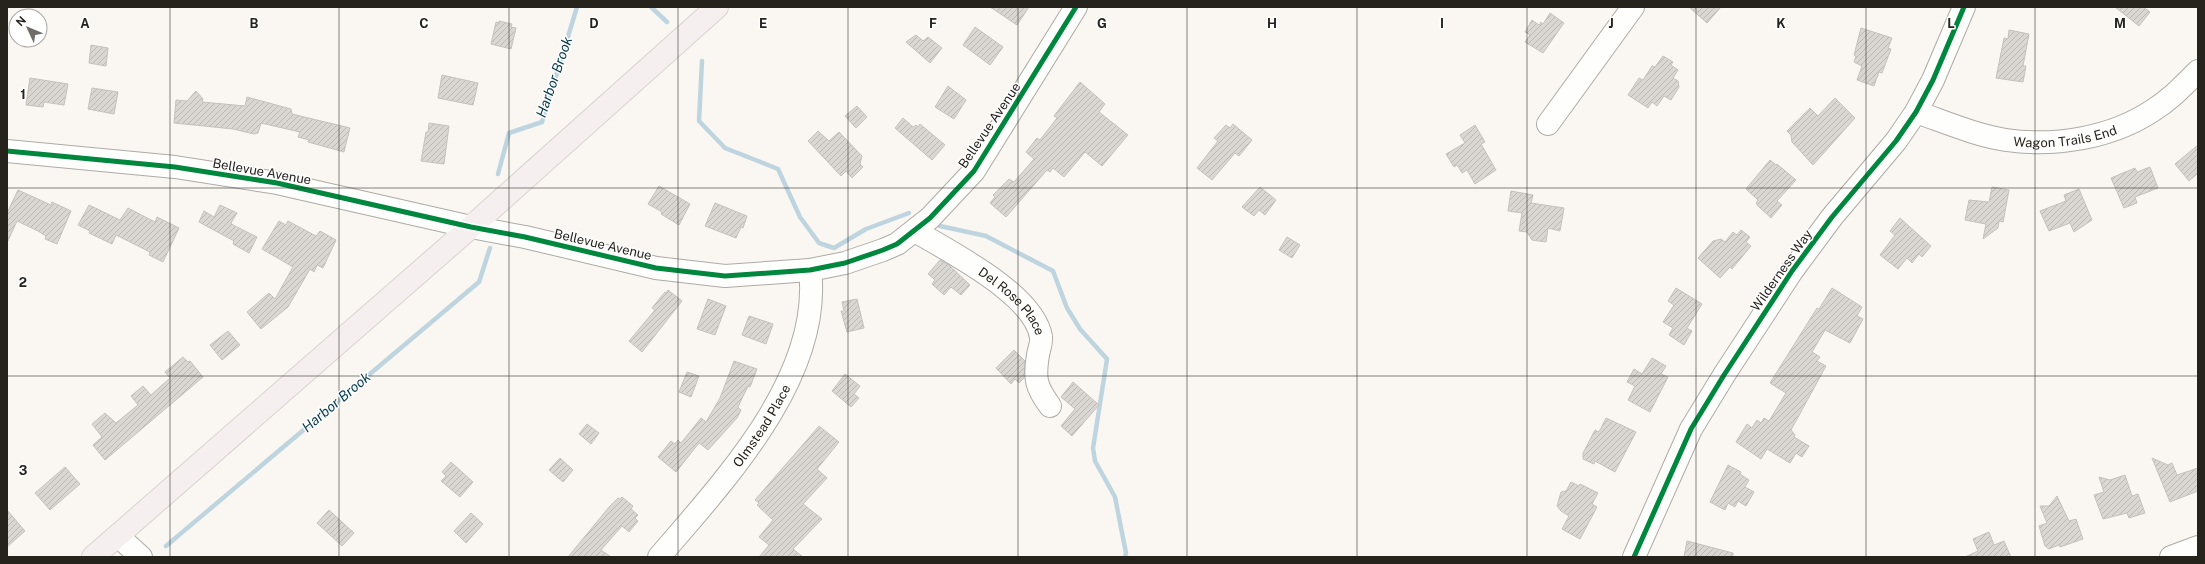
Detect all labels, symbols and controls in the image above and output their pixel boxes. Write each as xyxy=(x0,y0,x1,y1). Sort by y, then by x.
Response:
north arrow xyxy=(8,8,48,48)
text: N xyxy=(14,14,28,28)
text: A xyxy=(80,16,90,31)
text: B xyxy=(250,16,259,31)
text: C xyxy=(419,16,429,31)
text: D xyxy=(589,16,599,31)
text: E xyxy=(759,16,767,31)
text: F xyxy=(929,16,937,31)
text: G xyxy=(1097,16,1107,31)
text: H xyxy=(1267,16,1277,31)
text: I xyxy=(1440,16,1444,31)
text: J xyxy=(1608,16,1614,31)
text: K xyxy=(1776,16,1786,31)
text: L xyxy=(1947,16,1955,31)
text: M xyxy=(2114,16,2126,31)
water label: Harbor Brook xyxy=(533,34,575,120)
street label: Bellevue Avenue xyxy=(955,80,1024,171)
text: 1 xyxy=(20,87,26,102)
street label: Wagon Trails End xyxy=(2013,122,2119,150)
street label: Bellevue Avenue xyxy=(211,155,312,188)
street label: Bellevue Avenue xyxy=(553,226,653,263)
street label: Wilderness Way xyxy=(1748,227,1815,314)
street label: Del Rose Place xyxy=(976,264,1047,337)
text: 2 xyxy=(19,275,27,290)
water label: Harbor Brook xyxy=(299,368,374,435)
street label: Olmstead Place xyxy=(730,382,793,470)
text: 3 xyxy=(19,463,28,478)

